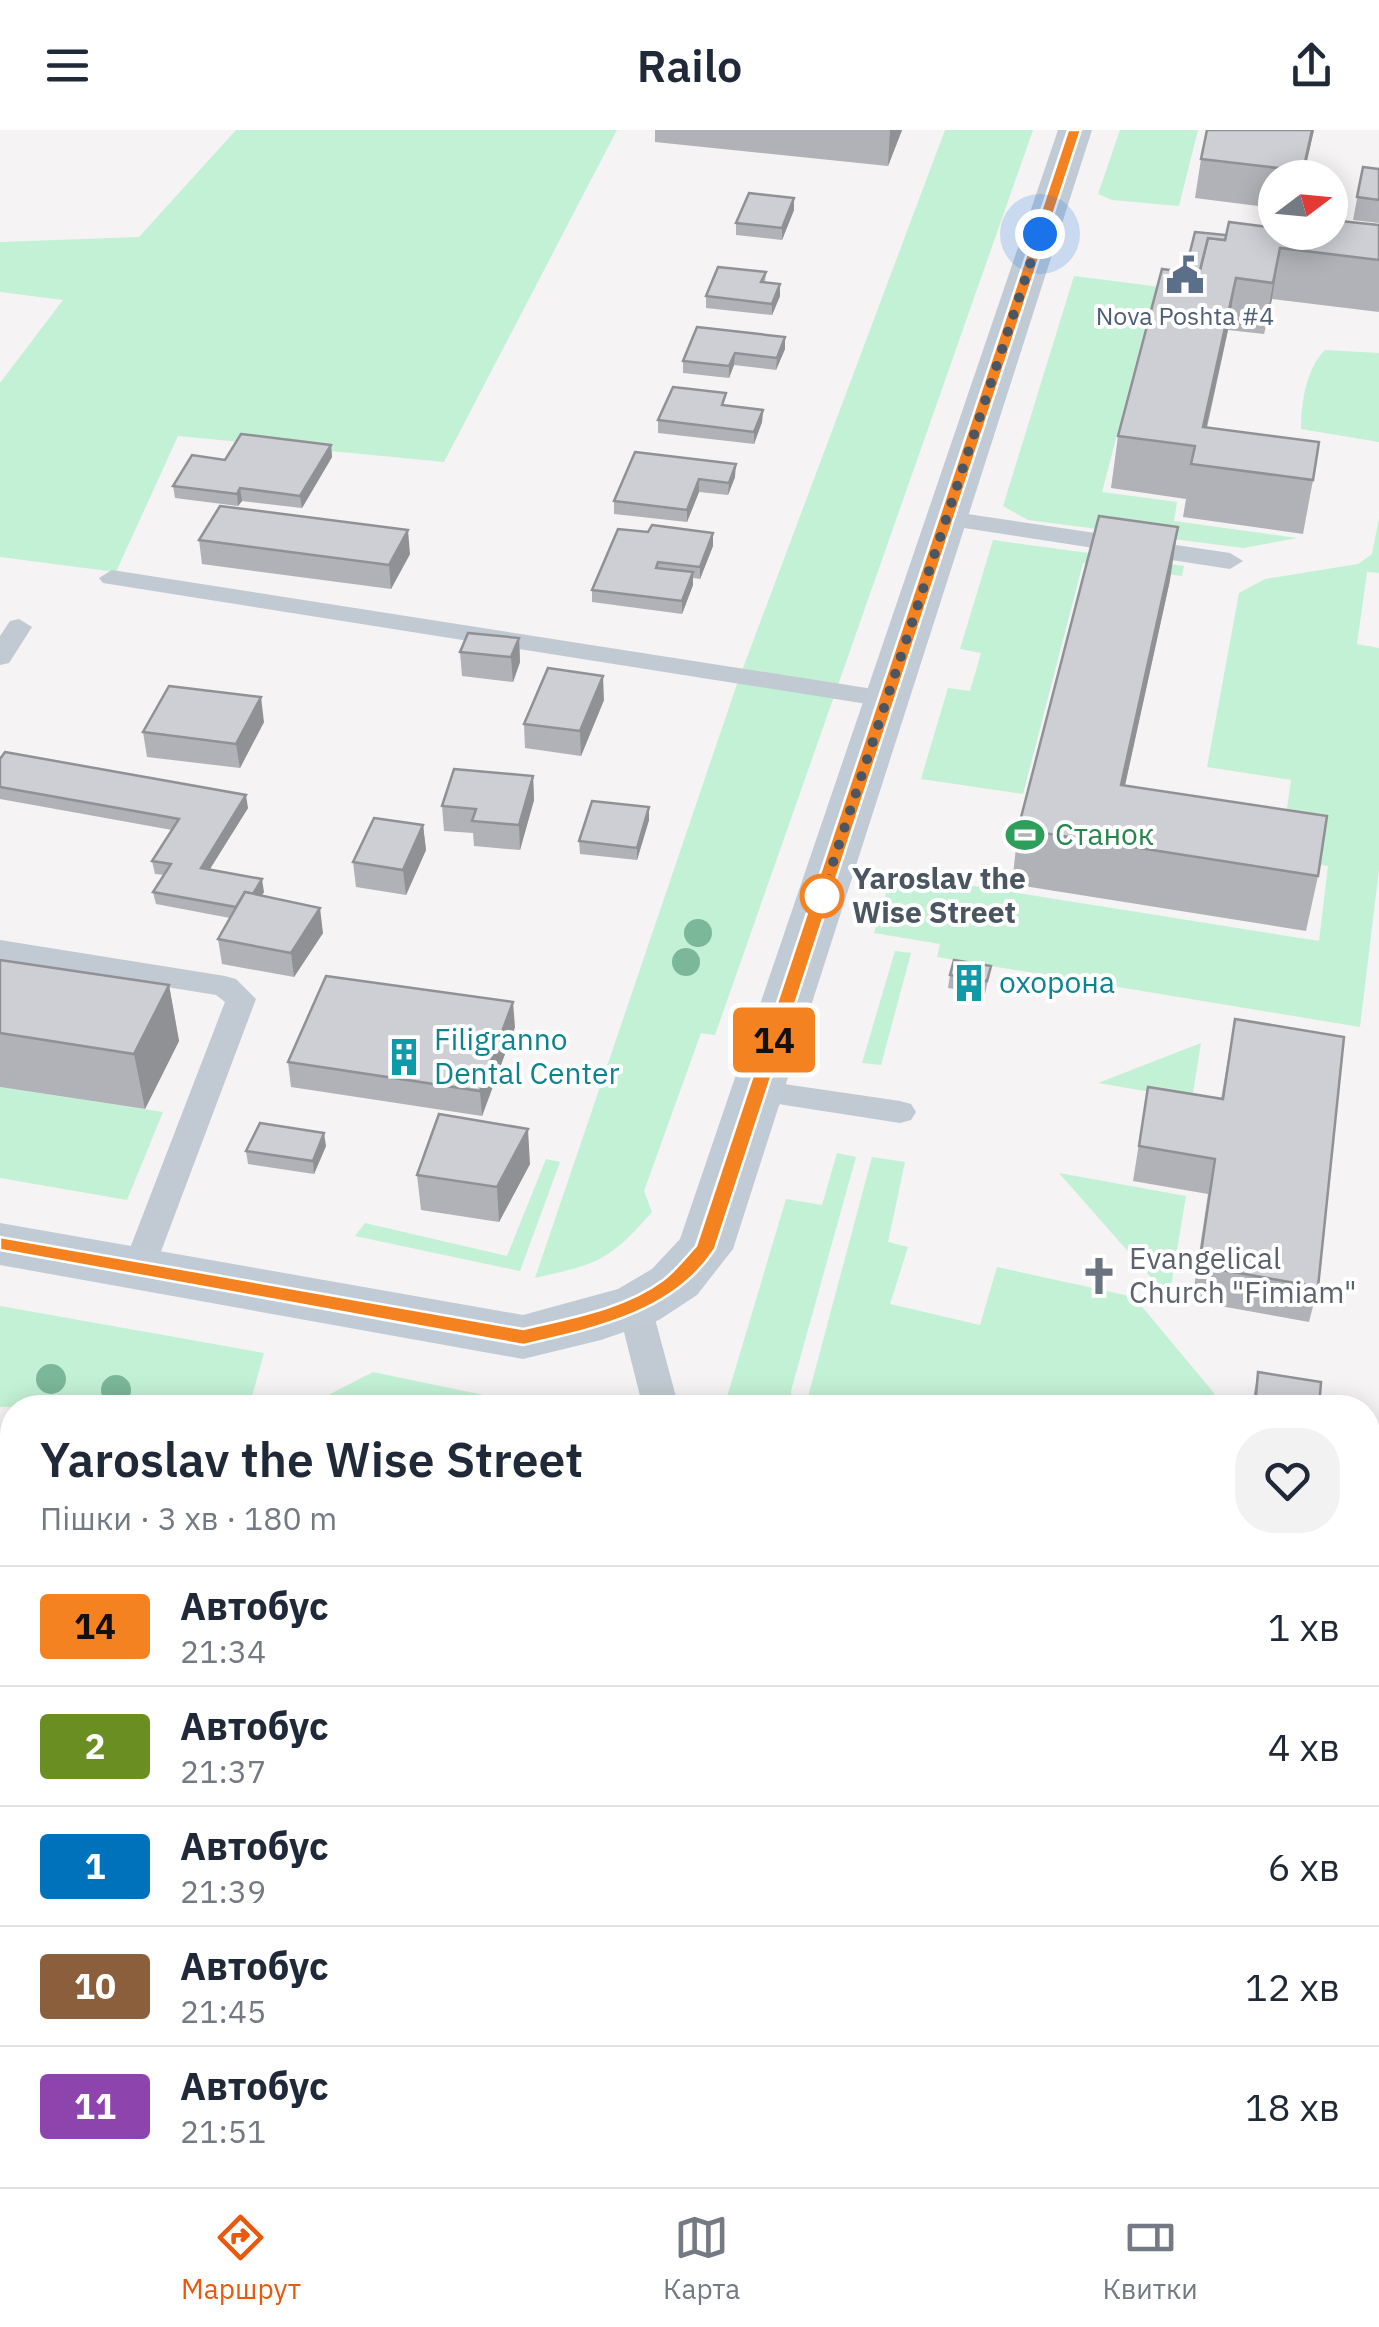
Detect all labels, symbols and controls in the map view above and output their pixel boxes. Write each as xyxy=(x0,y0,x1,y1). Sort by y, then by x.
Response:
text: Railo xyxy=(637,36,742,94)
icon: menu xyxy=(40,38,95,93)
icon: share xyxy=(1284,38,1339,93)
north arrow xyxy=(1258,160,1348,250)
map controls xyxy=(1258,160,1348,250)
your location xyxy=(1015,209,1065,259)
public building icon: Nova Poshta #4 xyxy=(1164,254,1206,296)
place label: Nova Poshta #4 xyxy=(1096,299,1274,332)
sports icon: Станок xyxy=(1004,814,1046,856)
place label: Станок xyxy=(1055,814,1154,853)
place label: Yaroslav the Wise Street xyxy=(852,858,1026,931)
marker: Yaroslav the Wise Street xyxy=(801,875,843,917)
building icon: охорона xyxy=(948,962,990,1004)
place label: охорона xyxy=(999,962,1115,1001)
line badge: 14 xyxy=(729,1008,819,1072)
text: 14 xyxy=(753,1017,795,1063)
place label: Filigranno Dental Center xyxy=(434,1019,619,1092)
building icon: Filigranno Dental Center xyxy=(383,1036,425,1078)
place label: Evangelical Church "Fimiam" xyxy=(1129,1238,1357,1311)
church icon: Evangelical Church "Fimiam" xyxy=(1078,1255,1120,1297)
text: Yaroslav the Wise Street xyxy=(40,1428,583,1490)
button: heart xyxy=(1235,1428,1340,1533)
text: Пішки · 3 хв · 180 m xyxy=(40,1497,337,1539)
text: Автобус xyxy=(180,1581,329,1630)
text: 1 хв xyxy=(1268,1602,1340,1651)
text: 14 xyxy=(74,1603,116,1649)
text: 21:34 xyxy=(180,1630,266,1672)
text: Автобус xyxy=(180,1701,329,1750)
text: 4 хв xyxy=(1268,1722,1340,1771)
text: 2 xyxy=(84,1723,106,1769)
text: 21:37 xyxy=(180,1750,266,1792)
text: Автобус xyxy=(180,1821,329,1870)
text: 6 хв xyxy=(1268,1842,1340,1891)
text: 1 xyxy=(84,1843,106,1889)
text: 21:39 xyxy=(180,1870,266,1912)
text: Автобус xyxy=(180,1941,329,1990)
text: 12 хв xyxy=(1245,1962,1340,2011)
text: 10 xyxy=(74,1963,116,2009)
text: 21:45 xyxy=(180,1990,266,2032)
text: Автобус xyxy=(180,2061,329,2110)
text: 18 хв xyxy=(1245,2082,1340,2131)
text: 11 xyxy=(74,2083,116,2129)
text: 21:51 xyxy=(180,2110,266,2152)
tab: Маршрут xyxy=(181,2210,301,2307)
tab: Карта xyxy=(663,2210,740,2307)
tab: Квитки xyxy=(1102,2210,1198,2307)

